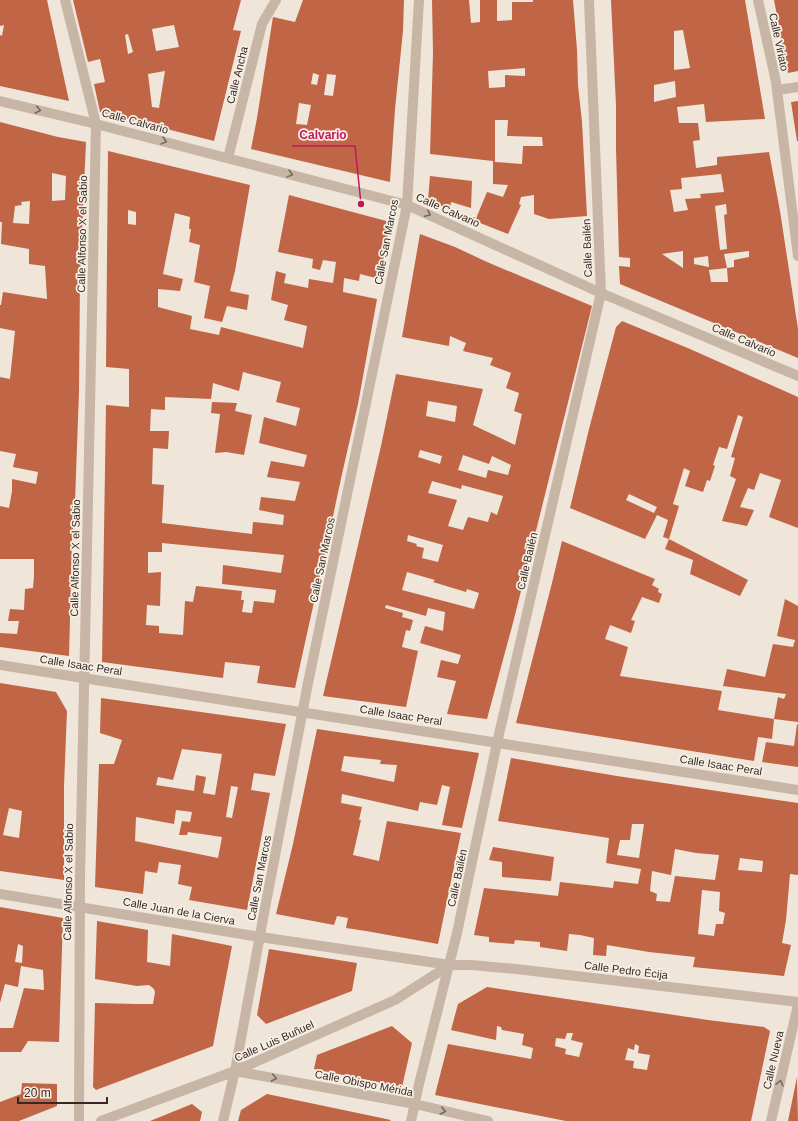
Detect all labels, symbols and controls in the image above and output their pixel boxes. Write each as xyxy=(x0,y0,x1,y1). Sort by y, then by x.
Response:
street label: Calle Viriato xyxy=(767,12,791,72)
street label: Calle Ancha xyxy=(224,44,250,105)
one-way arrow xyxy=(35,105,41,113)
street label: Calle Calvario xyxy=(100,106,170,136)
callout: Calvario xyxy=(292,122,355,146)
text: Calvario xyxy=(299,128,347,142)
one-way arrow xyxy=(161,137,167,145)
one-way arrow xyxy=(286,169,293,178)
street label: Calle Alfonso X el Sabio xyxy=(75,175,89,293)
street label: Calle Calvario xyxy=(414,191,482,229)
street label: Calle San Marcos xyxy=(372,198,400,286)
one-way arrow xyxy=(424,210,431,218)
street label: Calle Bailén xyxy=(580,218,594,278)
street label: Calle Calvario xyxy=(710,321,778,359)
street label: Calle Alfonso X el Sabio xyxy=(68,499,82,617)
street label: Calle San Marcos xyxy=(307,516,337,604)
street label: Calle Bailén xyxy=(515,531,539,591)
street label: Calle Isaac Peral xyxy=(39,653,123,677)
street label: Calle Isaac Peral xyxy=(359,703,443,727)
street label: Calle Isaac Peral xyxy=(679,753,763,777)
street label: Calle Alfonso X el Sabio xyxy=(61,823,75,941)
street label: Calle San Marcos xyxy=(245,834,273,922)
street label: Calle Bailén xyxy=(445,848,469,908)
street label: Calle Juan de la Cierva xyxy=(122,895,237,927)
street label: Calle Pedro Écija xyxy=(583,959,669,981)
street label: Calle Luis Buñuel xyxy=(232,1018,316,1064)
street label: Calle Nueva xyxy=(760,1029,786,1091)
street label: Calle Obispo Mérida xyxy=(314,1068,415,1099)
one-way arrow xyxy=(271,1073,277,1082)
scale bar xyxy=(18,1079,107,1105)
one-way arrow xyxy=(775,1080,784,1087)
text: 20 m xyxy=(24,1086,51,1100)
one-way arrow xyxy=(439,1106,446,1114)

